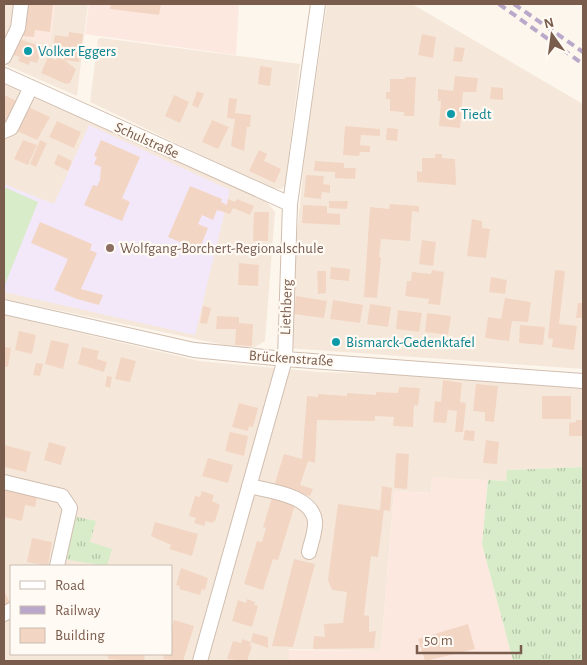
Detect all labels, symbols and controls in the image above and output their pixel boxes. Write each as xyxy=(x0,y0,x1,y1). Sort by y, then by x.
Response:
north arrow xyxy=(527,10,577,60)
text: N xyxy=(543,15,556,31)
place label: Volker Eggers xyxy=(38,44,116,59)
marker: Volker Eggers xyxy=(22,45,34,57)
place label: Tiedt xyxy=(461,107,492,122)
marker: Tiedt xyxy=(445,108,457,120)
street label: Schulstraße xyxy=(112,120,181,161)
place label: Wolfgang-Borchert-Regionalschule xyxy=(120,241,324,256)
marker: Wolfgang-Borchert-Regionalschule xyxy=(104,242,116,254)
street label: Liethberg xyxy=(278,278,295,335)
place label: Bismarck-Gedenktafel xyxy=(346,335,475,350)
marker: Bismarck-Gedenktafel xyxy=(330,336,342,348)
street label: Brückenstraße xyxy=(248,348,334,369)
legend xyxy=(10,565,172,655)
text: Road xyxy=(55,578,85,593)
text: Railway xyxy=(55,603,101,618)
scale bar xyxy=(417,622,521,654)
text: Building xyxy=(55,628,105,643)
text: 50 m xyxy=(424,633,453,648)

